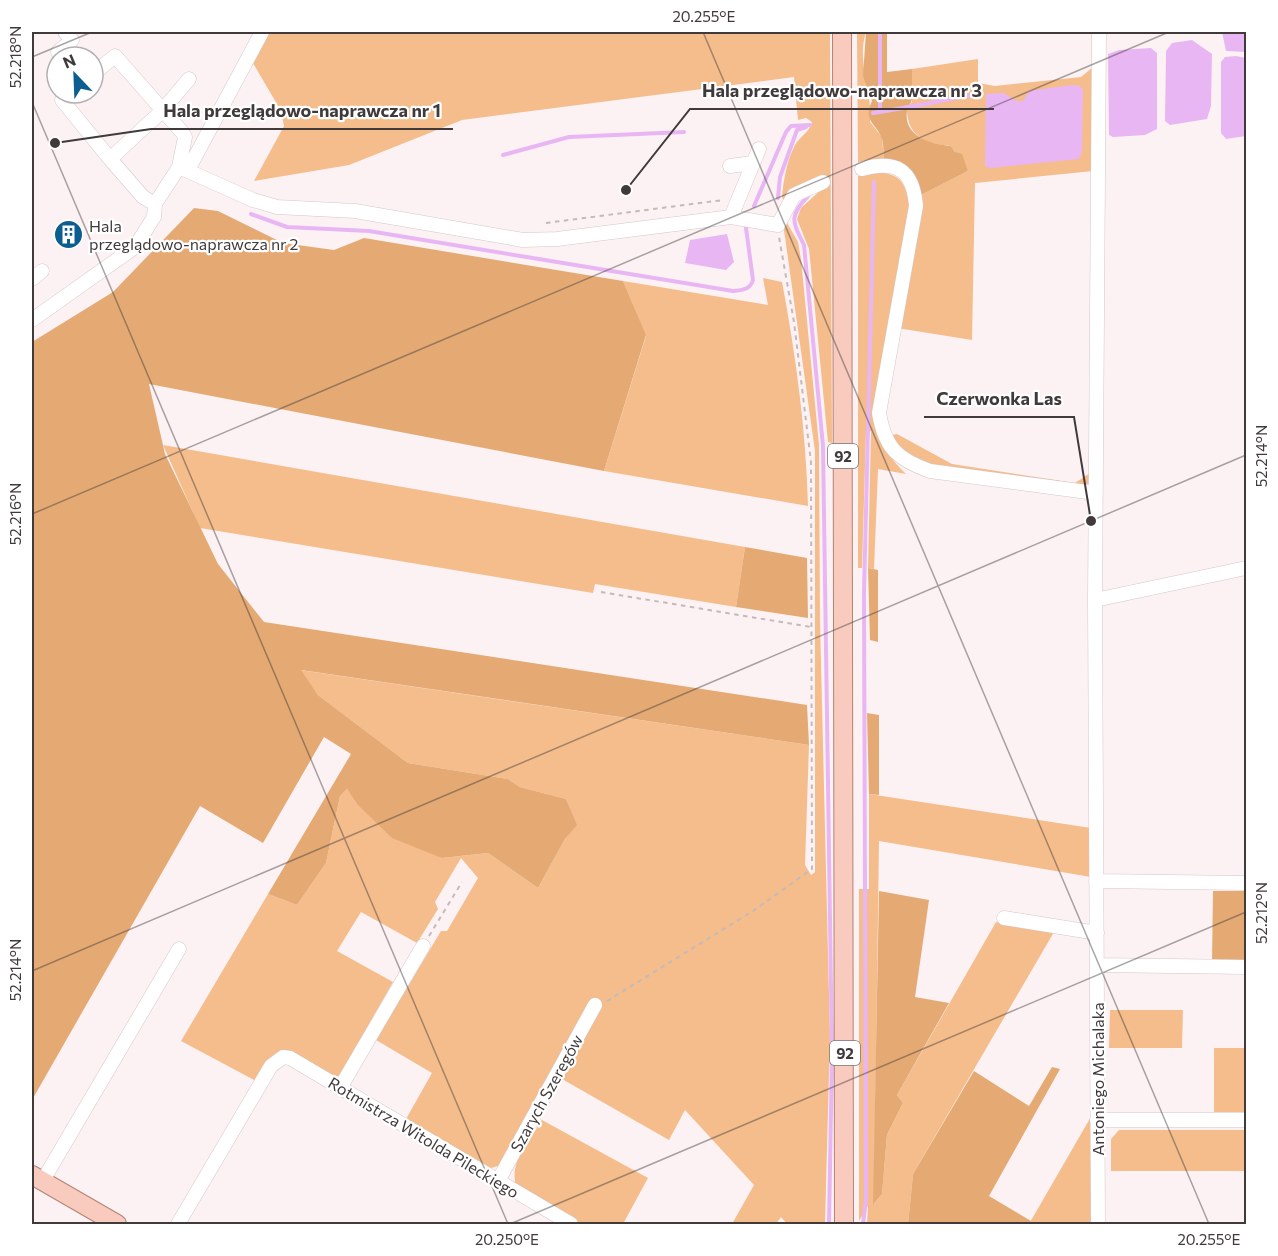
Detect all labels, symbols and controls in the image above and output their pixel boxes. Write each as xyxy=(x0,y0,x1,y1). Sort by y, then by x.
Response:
text: 20.255°E xyxy=(673,7,736,25)
text: 52.218°N xyxy=(6,26,24,88)
north arrow xyxy=(45,45,105,105)
text: N xyxy=(60,50,78,72)
callout: Hala przeglądowo-naprawcza nr 3 xyxy=(690,73,994,109)
text: Hala przeglądowo-naprawcza nr 3 xyxy=(702,79,982,101)
callout: Hala przeglądowo-naprawcza nr 1 xyxy=(151,93,453,129)
text: Hala przeglądowo-naprawcza nr 1 xyxy=(163,99,441,121)
place label: Hala przeglądowo-naprawcza nr 2 xyxy=(89,216,299,253)
building icon: Hala przeglądowo-naprawcza nr 2 xyxy=(52,218,84,250)
callout: Czerwonka Las xyxy=(924,381,1074,417)
text: Czerwonka Las xyxy=(936,387,1062,409)
text: 52.214°N xyxy=(1252,425,1270,487)
road number: 92 xyxy=(828,444,858,468)
text: 52.216°N xyxy=(6,483,24,545)
text: 52.212°N xyxy=(1252,882,1270,944)
text: 52.214°N xyxy=(6,939,24,1001)
street label: Antoniego Michalaka xyxy=(1088,1002,1107,1156)
street label: Szarych Szeregów xyxy=(506,1031,586,1155)
road number: 92 xyxy=(830,1041,860,1065)
street label: Rotmistrza Witolda Pileckiego xyxy=(325,1072,523,1202)
text: 20.250°E xyxy=(475,1230,539,1248)
text: 20.255°E xyxy=(1178,1230,1241,1248)

